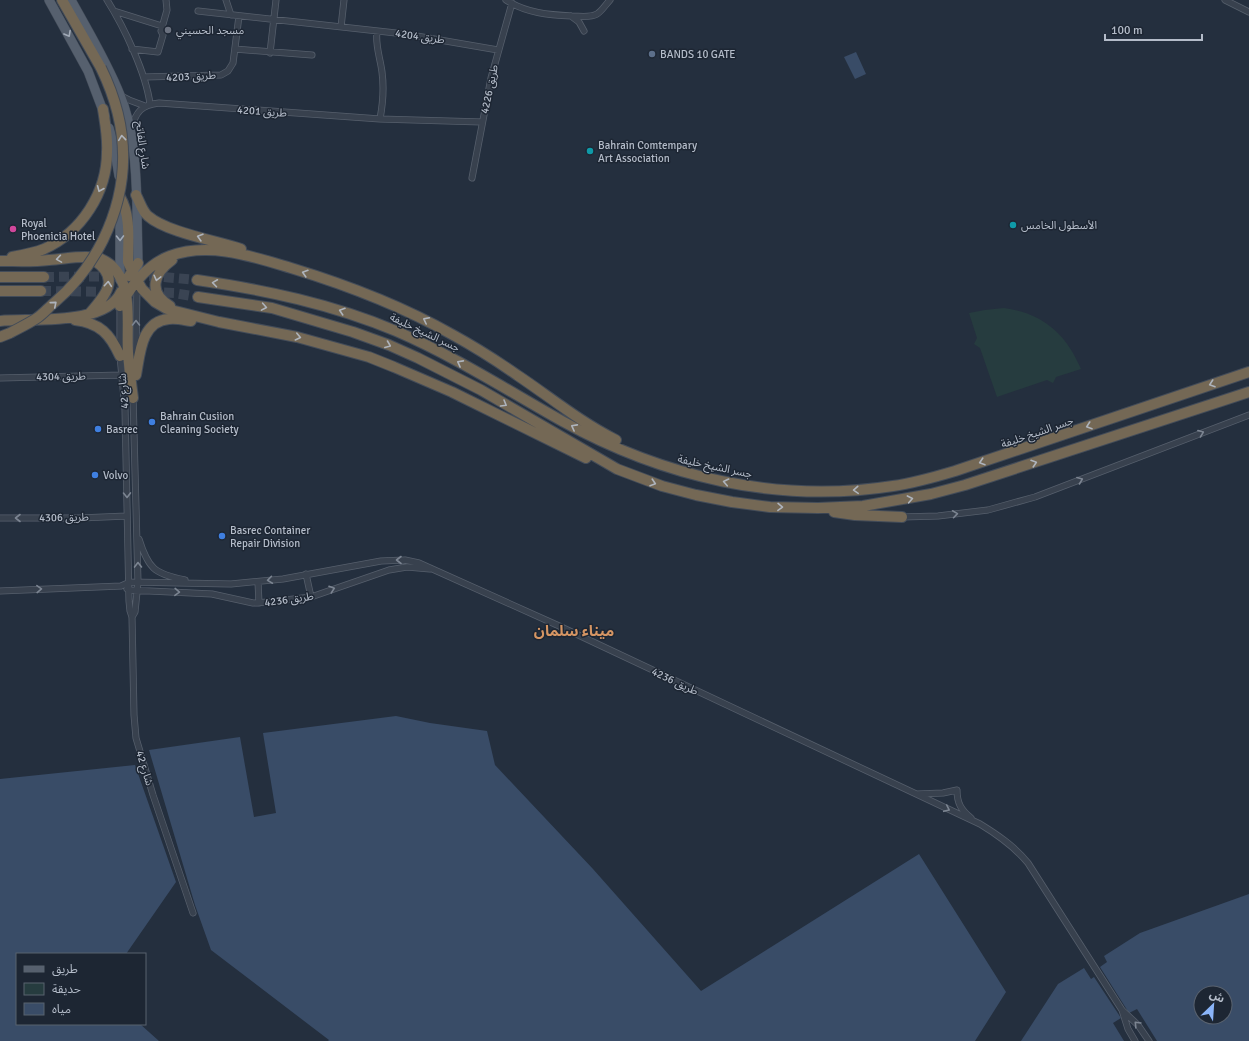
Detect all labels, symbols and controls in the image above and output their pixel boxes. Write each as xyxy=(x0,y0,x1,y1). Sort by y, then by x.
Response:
scale bar xyxy=(1105,16,1202,42)
text: 100 m xyxy=(1111,23,1143,38)
place label: مسجد الحسيني xyxy=(176,24,244,40)
marker: مسجد الحسيني xyxy=(163,25,173,35)
street label: طريق 4204 xyxy=(394,27,446,46)
one-way arrow xyxy=(63,30,71,37)
place label: BANDS 10 GATE xyxy=(660,48,736,61)
marker: BANDS 10 GATE xyxy=(647,49,657,59)
street label: طريق 4226 xyxy=(478,63,501,115)
street label: طريق 4203 xyxy=(166,69,216,84)
street label: طريق 4201 xyxy=(237,103,287,120)
street label: شارع الفاتح xyxy=(132,120,152,170)
one-way arrow xyxy=(118,135,127,141)
place label: Bahrain Comtempary Art Association xyxy=(598,139,698,165)
marker: Bahrain Comtempary Art Association xyxy=(585,146,595,156)
one-way arrow xyxy=(97,185,105,192)
place label: Royal Phoenicia Hotel xyxy=(21,217,95,243)
place label: الأسطول الخامس xyxy=(1021,219,1097,232)
marker: الأسطول الخامس xyxy=(1008,220,1018,230)
marker: Royal Phoenicia Hotel xyxy=(8,224,18,234)
one-way arrow xyxy=(197,233,204,242)
one-way arrow xyxy=(116,235,124,241)
one-way arrow xyxy=(56,254,62,263)
one-way arrow xyxy=(302,269,309,278)
one-way arrow xyxy=(153,275,162,282)
one-way arrow xyxy=(212,279,218,288)
one-way arrow xyxy=(103,281,112,287)
one-way arrow xyxy=(49,301,56,308)
one-way arrow xyxy=(261,302,267,311)
one-way arrow xyxy=(338,307,345,316)
street label: جسر الشيخ خليفة xyxy=(387,311,462,355)
one-way arrow xyxy=(422,317,430,325)
one-way arrow xyxy=(132,320,140,326)
one-way arrow xyxy=(295,333,301,341)
one-way arrow xyxy=(385,341,392,349)
one-way arrow xyxy=(457,360,465,367)
street label: طريق 4304 xyxy=(36,370,86,383)
street label: شارع 42 xyxy=(115,372,133,409)
one-way arrow xyxy=(1209,380,1216,388)
one-way arrow xyxy=(500,399,507,406)
place label: Bahrain Cusiion Cleaning Society xyxy=(160,410,240,436)
street label: جسر الشيخ خليفة xyxy=(999,414,1076,452)
marker: Bahrain Cusiion Cleaning Society xyxy=(147,417,157,427)
one-way arrow xyxy=(1086,422,1093,430)
place label: Basrec xyxy=(106,423,138,436)
marker: Basrec xyxy=(93,424,103,434)
one-way arrow xyxy=(570,424,578,432)
one-way arrow xyxy=(1197,430,1204,438)
street label: جسر الشيخ خليفة xyxy=(676,452,754,482)
one-way arrow xyxy=(979,458,986,466)
one-way arrow xyxy=(1031,459,1038,468)
place label: Volvo xyxy=(103,469,128,482)
marker: Volvo xyxy=(90,470,100,480)
one-way arrow xyxy=(1076,476,1083,484)
one-way arrow xyxy=(649,478,656,487)
one-way arrow xyxy=(723,479,729,487)
one-way arrow xyxy=(853,486,859,495)
one-way arrow xyxy=(123,492,131,498)
one-way arrow xyxy=(906,495,913,503)
one-way arrow xyxy=(777,503,783,511)
one-way arrow xyxy=(952,510,958,519)
street label: طريق 4306 xyxy=(39,511,89,524)
one-way arrow xyxy=(15,514,21,522)
place label: Basrec Container Repair Division xyxy=(230,524,310,550)
marker: Basrec Container Repair Division xyxy=(217,531,227,541)
one-way arrow xyxy=(396,556,402,564)
one-way arrow xyxy=(134,562,142,568)
one-way arrow xyxy=(267,575,273,584)
one-way arrow xyxy=(36,585,42,594)
one-way arrow xyxy=(329,586,336,594)
one-way arrow xyxy=(174,588,180,597)
street label: طريق 4236 xyxy=(263,590,315,609)
district label: ميناء سلمان xyxy=(534,622,614,640)
street label: طريق 4236 xyxy=(649,665,700,698)
street label: شارع 42 xyxy=(132,749,156,788)
one-way arrow xyxy=(943,804,950,812)
legend xyxy=(16,953,146,1025)
text: طريق xyxy=(52,962,78,977)
text: حديقة xyxy=(52,982,81,997)
north arrow xyxy=(1193,985,1233,1025)
text: ش xyxy=(1207,987,1227,1005)
text: مياه xyxy=(52,1002,71,1017)
one-way arrow xyxy=(1134,1021,1142,1029)

